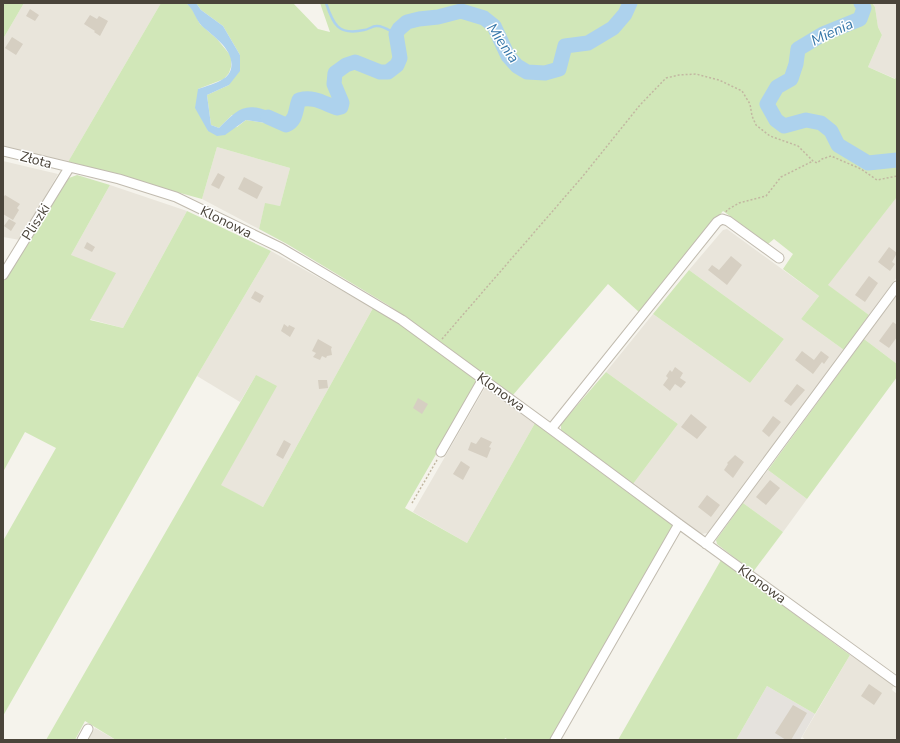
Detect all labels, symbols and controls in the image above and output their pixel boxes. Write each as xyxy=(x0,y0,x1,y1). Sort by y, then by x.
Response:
water label: Mienia xyxy=(808,14,856,50)
water label: Mienia xyxy=(482,19,524,67)
street label: Złota xyxy=(18,147,54,173)
street label: Pliszki xyxy=(17,200,55,244)
street label: Klonowa xyxy=(197,201,255,243)
street label: Klonowa xyxy=(473,368,529,416)
street label: Klonowa xyxy=(734,560,790,608)

